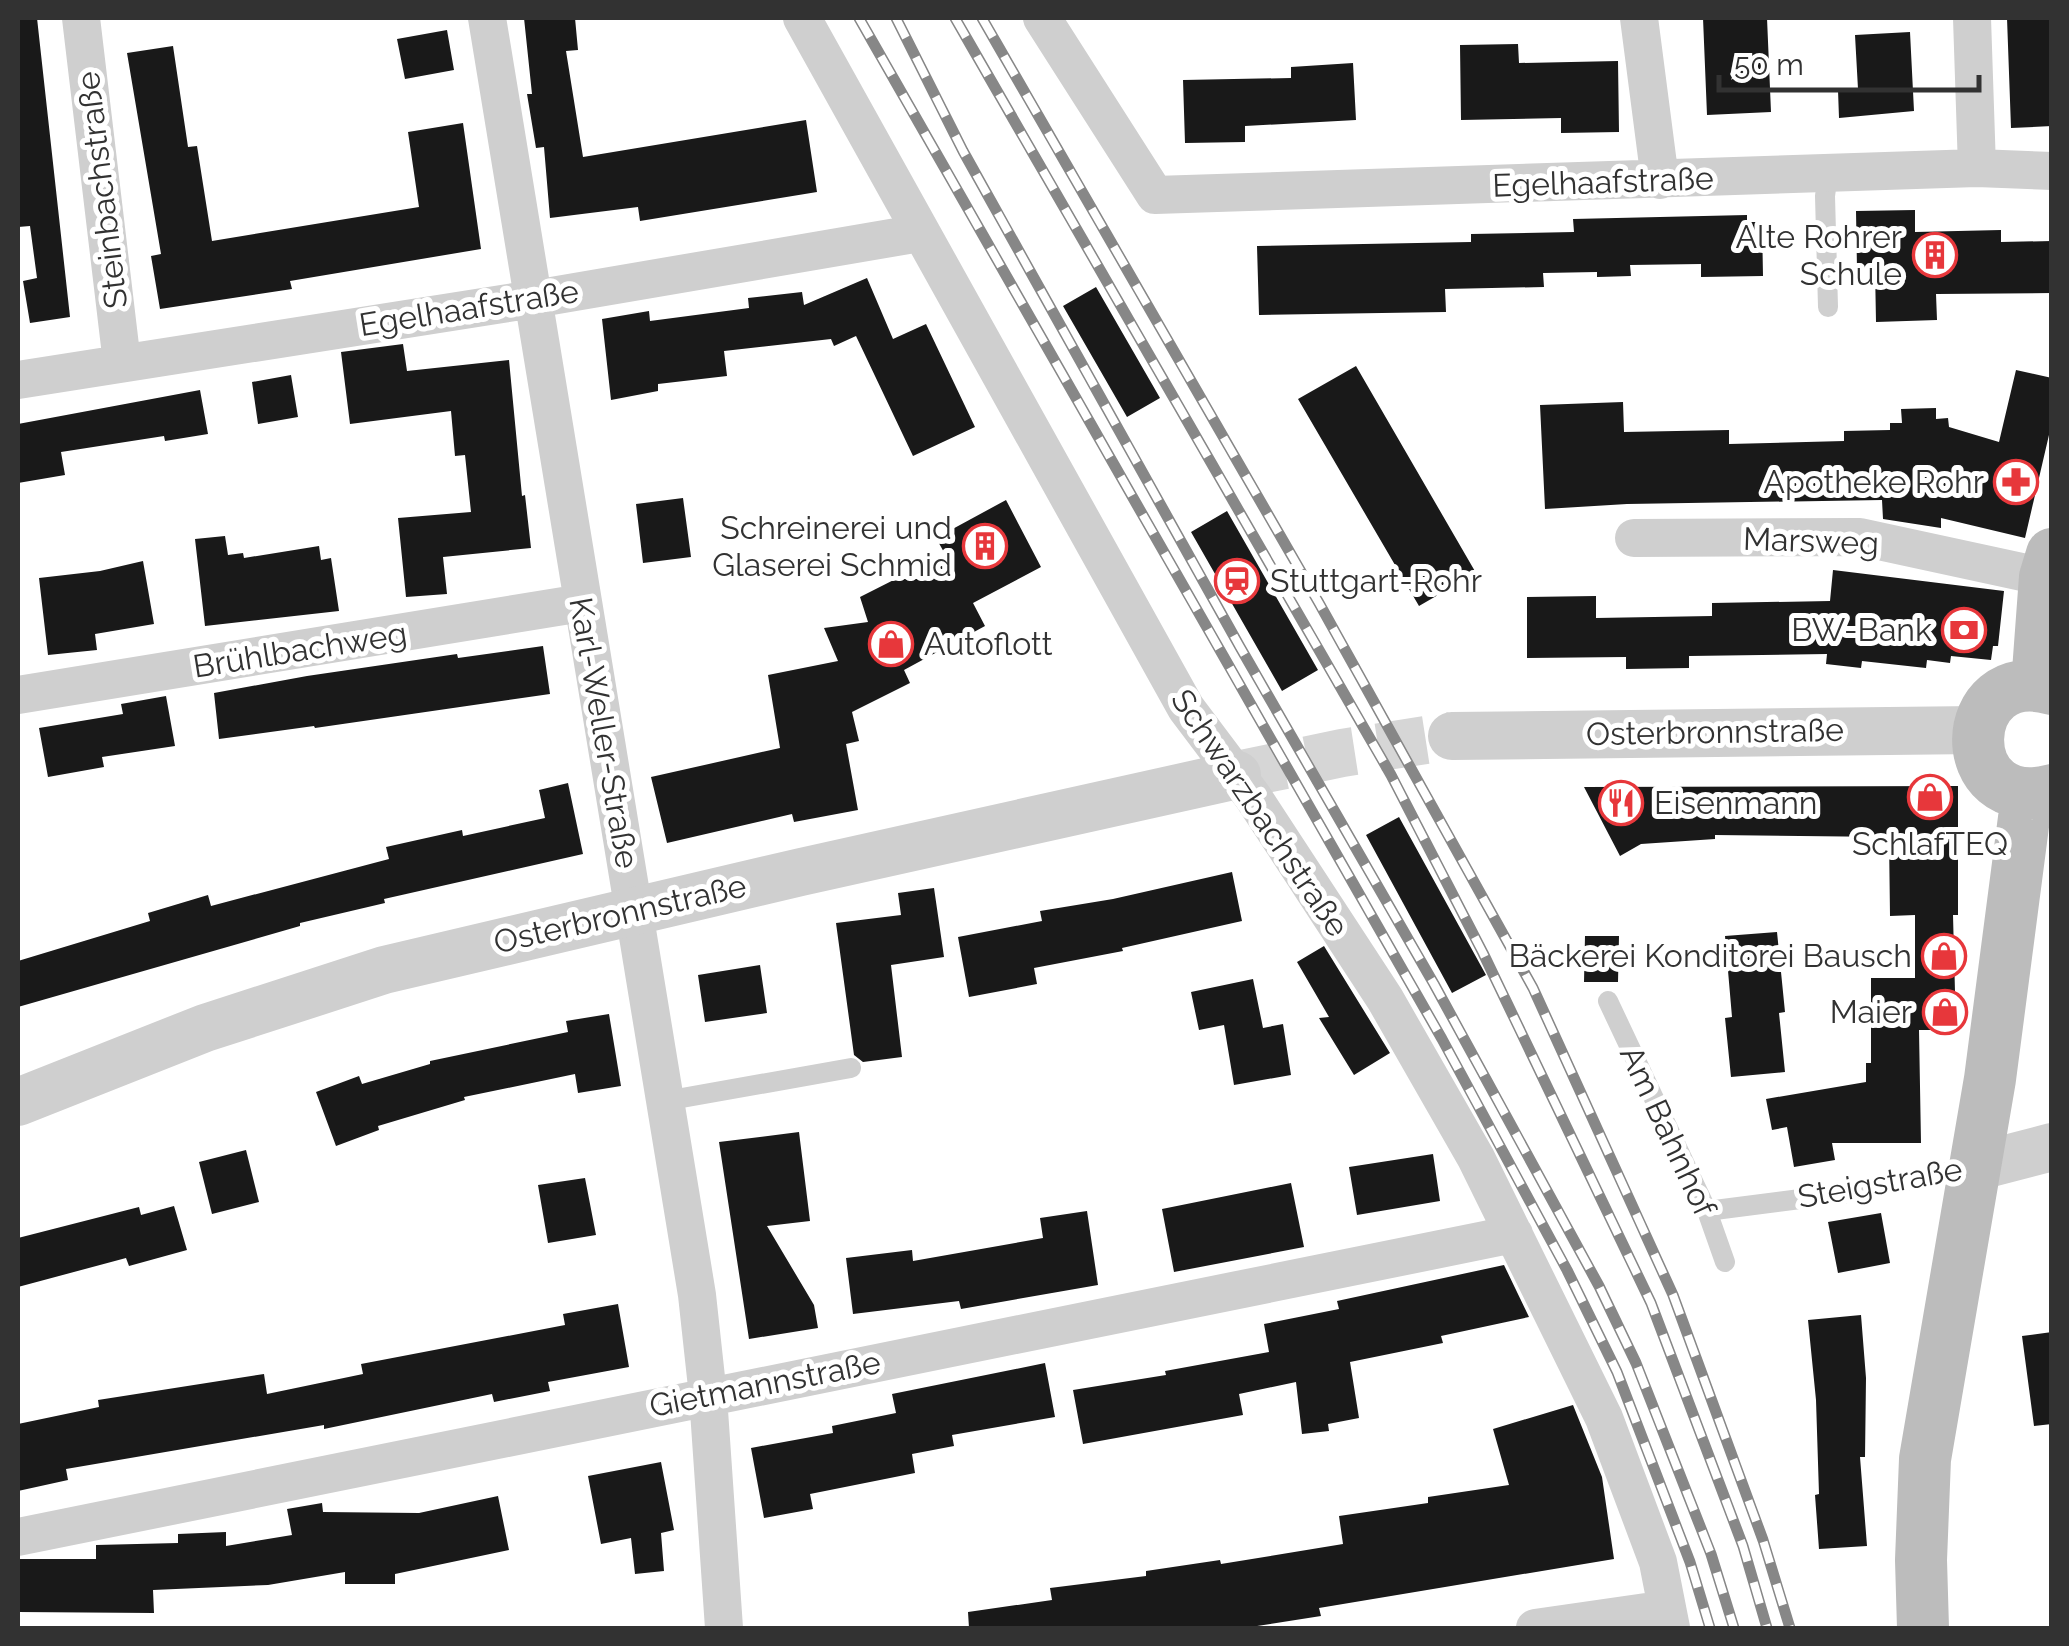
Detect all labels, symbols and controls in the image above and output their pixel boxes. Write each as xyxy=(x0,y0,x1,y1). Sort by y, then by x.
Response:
scale bar xyxy=(1719,30,1979,92)
text: 50 m xyxy=(1734,47,1804,82)
street label: Steinbachstraße xyxy=(69,69,134,311)
street label: Egelhaafstraße xyxy=(1492,159,1714,204)
place label: Alte Rohrer Schule xyxy=(1735,218,1902,292)
building icon: Alte Rohrer Schule xyxy=(1912,232,1958,278)
street label: Egelhaafstraße xyxy=(357,272,581,343)
pharmacy icon: Apotheke Rohr xyxy=(1993,459,2039,505)
place label: Apotheke Rohr xyxy=(1763,463,1984,500)
place label: Schreinerei und Glaserei Schmid xyxy=(712,509,952,583)
street label: Marsweg xyxy=(1743,520,1879,561)
building icon: Schreinerei und Glaserei Schmid xyxy=(962,523,1008,569)
station icon: Stuttgart-Rohr xyxy=(1214,558,1260,604)
place label: Stuttgart-Rohr xyxy=(1270,562,1482,599)
street label: Karl-Weller-Straße xyxy=(562,595,647,871)
bank icon: BW-Bank xyxy=(1941,607,1987,653)
place label: BW-Bank xyxy=(1791,611,1932,648)
street label: Brühlbachweg xyxy=(190,614,409,685)
shop icon: Autoflott xyxy=(868,621,914,667)
place label: Autoflott xyxy=(924,625,1053,662)
street label: Schwarzbachstraße xyxy=(1164,682,1357,943)
street label: Osterbronnstraße xyxy=(1586,711,1844,752)
shop icon: SchlafTEQ xyxy=(1907,774,1953,820)
restaurant icon: Eisenmann xyxy=(1598,780,1644,826)
place label: Eisenmann xyxy=(1654,784,1818,821)
place label: SchlafTEQ xyxy=(1852,825,2008,862)
street label: Osterbronnstraße xyxy=(490,866,750,961)
shop icon: Bäckerei Konditorei Bausch xyxy=(1921,933,1967,979)
place label: Bäckerei Konditorei Bausch xyxy=(1508,937,1912,974)
shop icon: Maier xyxy=(1922,989,1968,1035)
place label: Maier xyxy=(1830,993,1912,1030)
street label: Am Bahnhof xyxy=(1613,1040,1725,1223)
street label: Steigstraße xyxy=(1795,1150,1965,1215)
street label: Gietmannstraße xyxy=(646,1343,884,1424)

